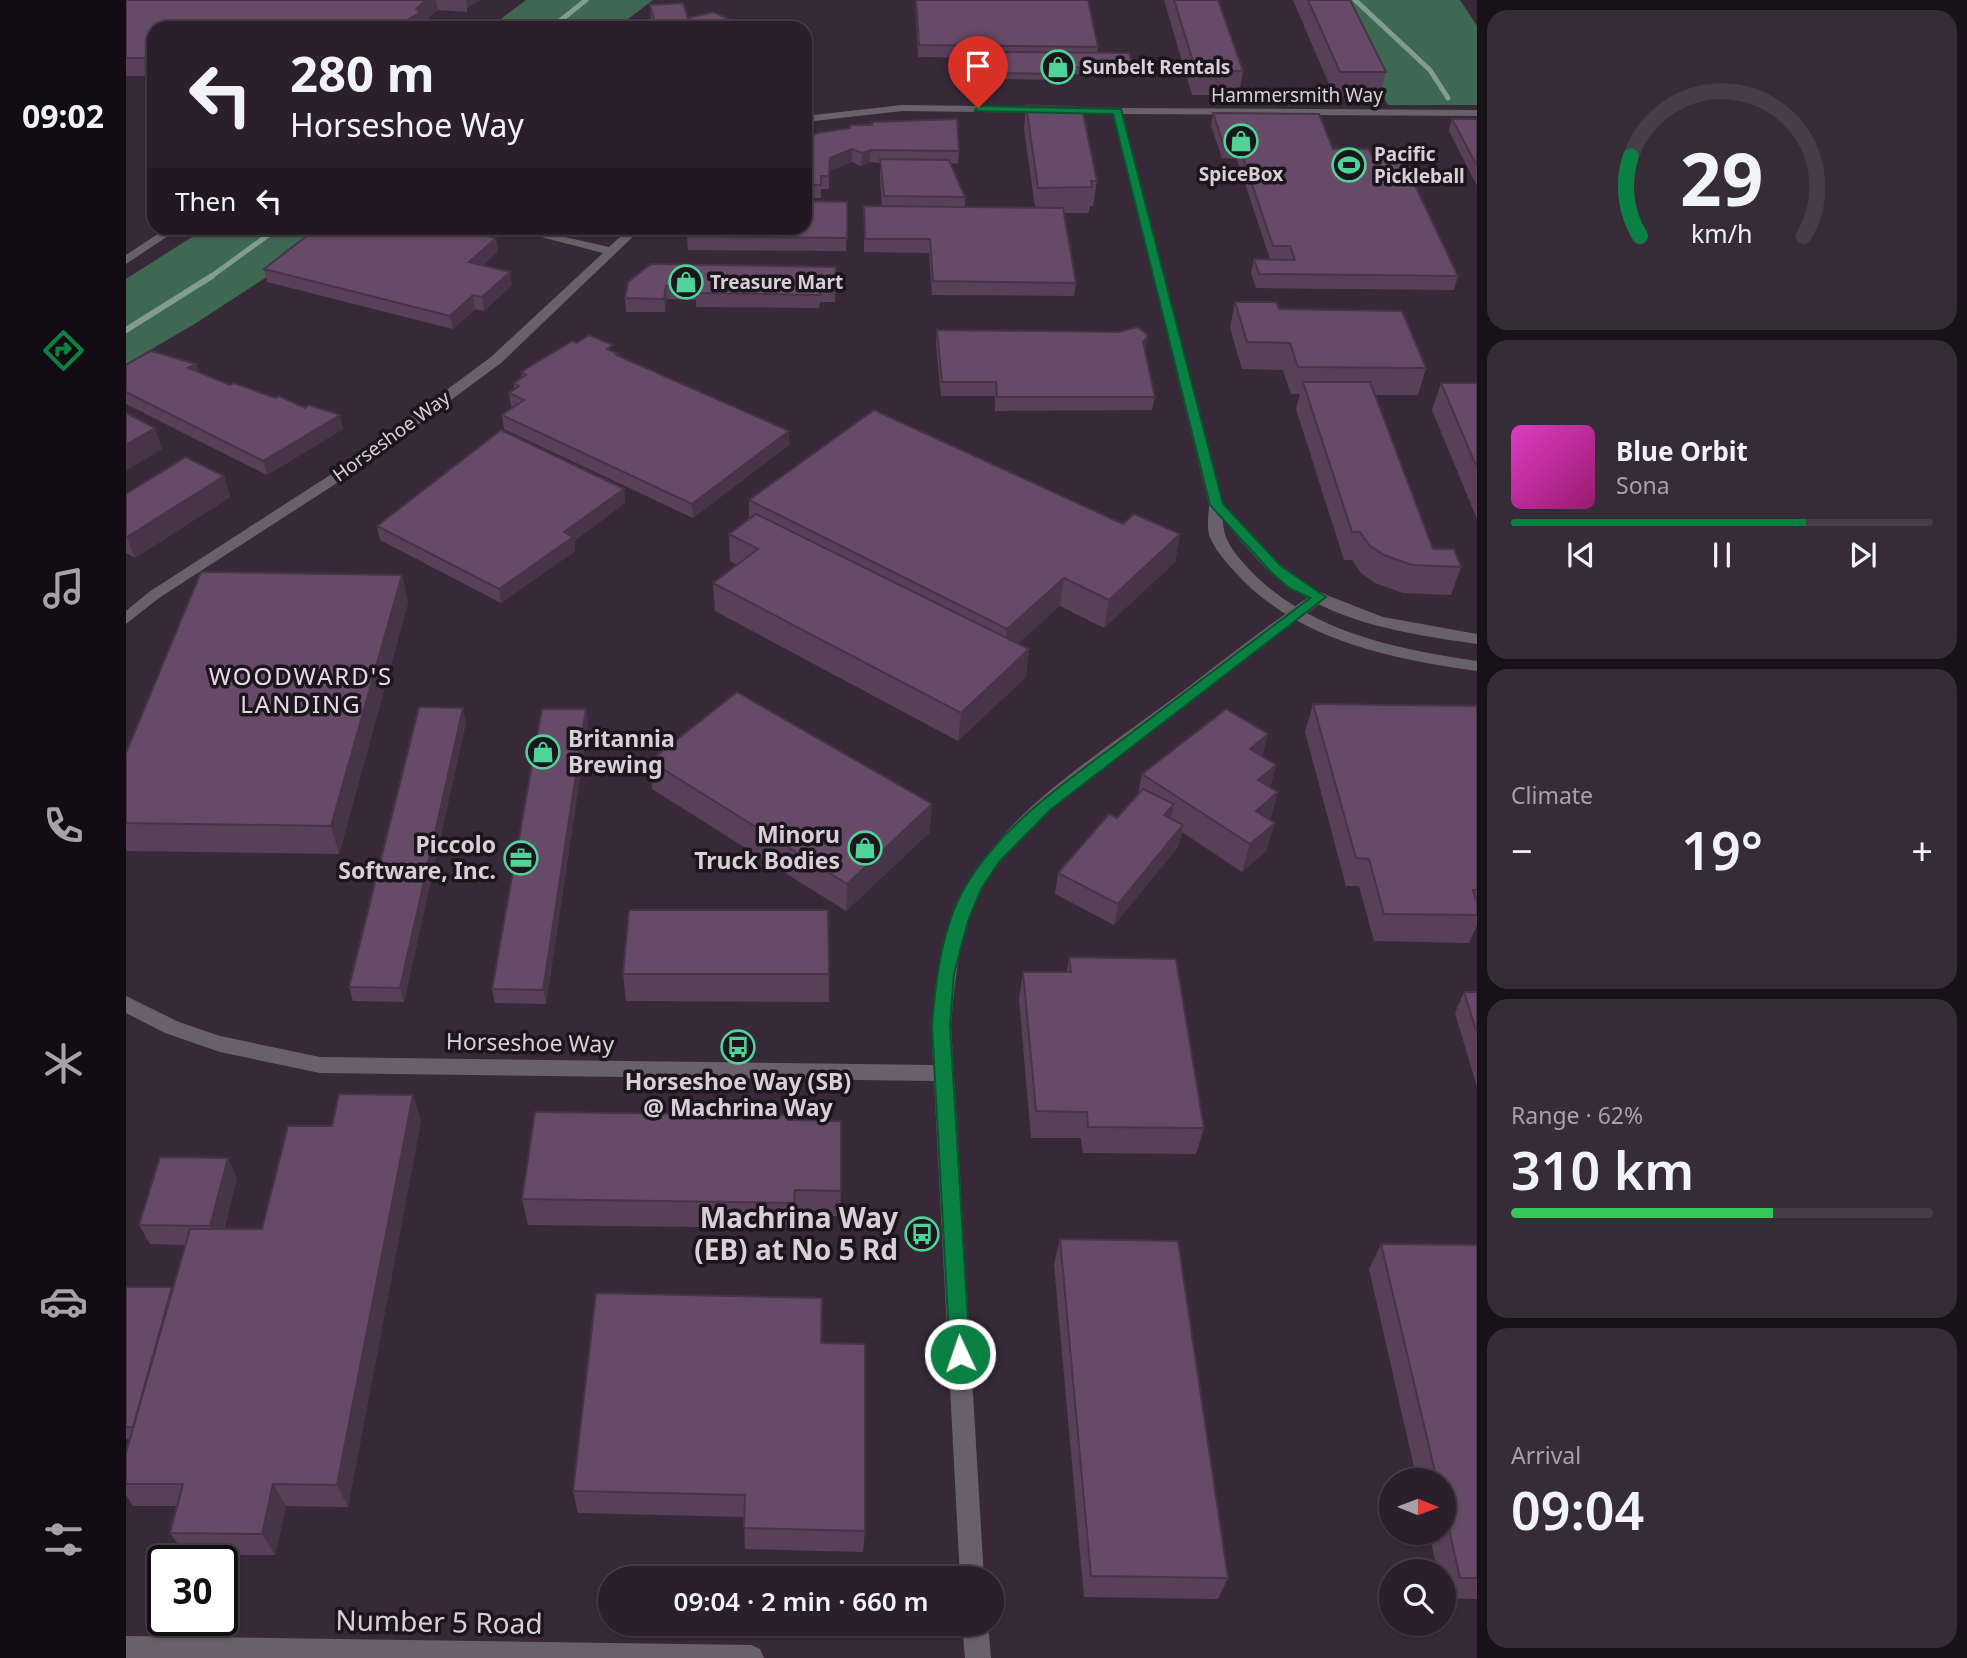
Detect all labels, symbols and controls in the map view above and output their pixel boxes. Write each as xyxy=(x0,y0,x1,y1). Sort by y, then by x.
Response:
pin xyxy=(948,36,1008,108)
text: 280 m xyxy=(290,40,435,106)
icon: arrive xyxy=(959,47,997,85)
shop icon: Sunbelt Rentals xyxy=(1039,48,1077,86)
icon: left xyxy=(175,49,266,140)
place label: Sunbelt Rentals xyxy=(1082,54,1230,80)
street label: Hammersmith Way xyxy=(1211,82,1383,108)
text: 09:02 xyxy=(22,94,104,137)
text: Horseshoe Way xyxy=(290,103,524,146)
shop icon: SpiceBox xyxy=(1222,122,1260,160)
text: 29 xyxy=(1680,128,1764,227)
place label: Pacific Pickleball xyxy=(1374,141,1465,189)
sports icon: Pacific Pickleball xyxy=(1330,146,1368,184)
place label: SpiceBox xyxy=(1199,161,1283,187)
icon: left xyxy=(250,182,288,220)
text: Then xyxy=(175,183,236,219)
text: km/h xyxy=(1691,216,1753,250)
shop icon: Treasure Mart xyxy=(667,263,705,301)
place label: Treasure Mart xyxy=(710,269,843,295)
icon: directions xyxy=(39,326,88,375)
street label: Horseshoe Way xyxy=(327,384,455,487)
text: Blue Orbit xyxy=(1616,433,1748,469)
text: Sona xyxy=(1616,469,1670,501)
icon: previous xyxy=(1562,536,1600,574)
icon: pause xyxy=(1703,536,1741,574)
icon: next xyxy=(1844,536,1882,574)
icon: music xyxy=(39,564,88,613)
district label: WOODWARD'S LANDING xyxy=(209,659,393,720)
place label: Britannia Brewing xyxy=(568,722,675,780)
shop icon: Britannia Brewing xyxy=(524,733,562,771)
text: Climate xyxy=(1511,779,1593,811)
icon: phone xyxy=(39,801,88,850)
text: 19° xyxy=(1681,814,1763,885)
place label: Minoru Truck Bodies xyxy=(694,818,840,876)
text: − xyxy=(1511,824,1533,876)
text: + xyxy=(1911,824,1933,876)
place label: Piccolo Software, Inc. xyxy=(338,828,496,886)
shop icon: Minoru Truck Bodies xyxy=(846,829,884,867)
office icon: Piccolo Software, Inc. xyxy=(502,839,540,877)
street label: Horseshoe Way xyxy=(446,1025,615,1059)
bus stop icon: Horseshoe Way (SB) @ Machrina Way xyxy=(719,1028,757,1066)
icon: climate xyxy=(39,1039,88,1088)
place label: Horseshoe Way (SB) @ Machrina Way xyxy=(625,1065,851,1123)
text: Range · 62% xyxy=(1511,1099,1643,1131)
text: 310 km xyxy=(1511,1134,1694,1205)
place label: Machrina Way (EB) at No 5 Rd xyxy=(694,1198,898,1268)
bus stop icon: Machrina Way (EB) at No 5 Rd xyxy=(903,1215,941,1253)
icon: car xyxy=(39,1277,88,1326)
position arrow xyxy=(923,1317,997,1391)
text: Arrival xyxy=(1511,1439,1581,1471)
north arrow xyxy=(1379,1468,1456,1545)
map controls xyxy=(1379,1468,1456,1636)
text: 09:04 xyxy=(1511,1474,1644,1545)
icon: filters xyxy=(39,1515,88,1564)
speed limit sign: 30 xyxy=(147,1545,238,1636)
button: search xyxy=(1379,1559,1456,1636)
text: 09:04 · 2 min · 660 m xyxy=(674,1583,928,1619)
street label: Number 5 Road xyxy=(335,1600,543,1642)

